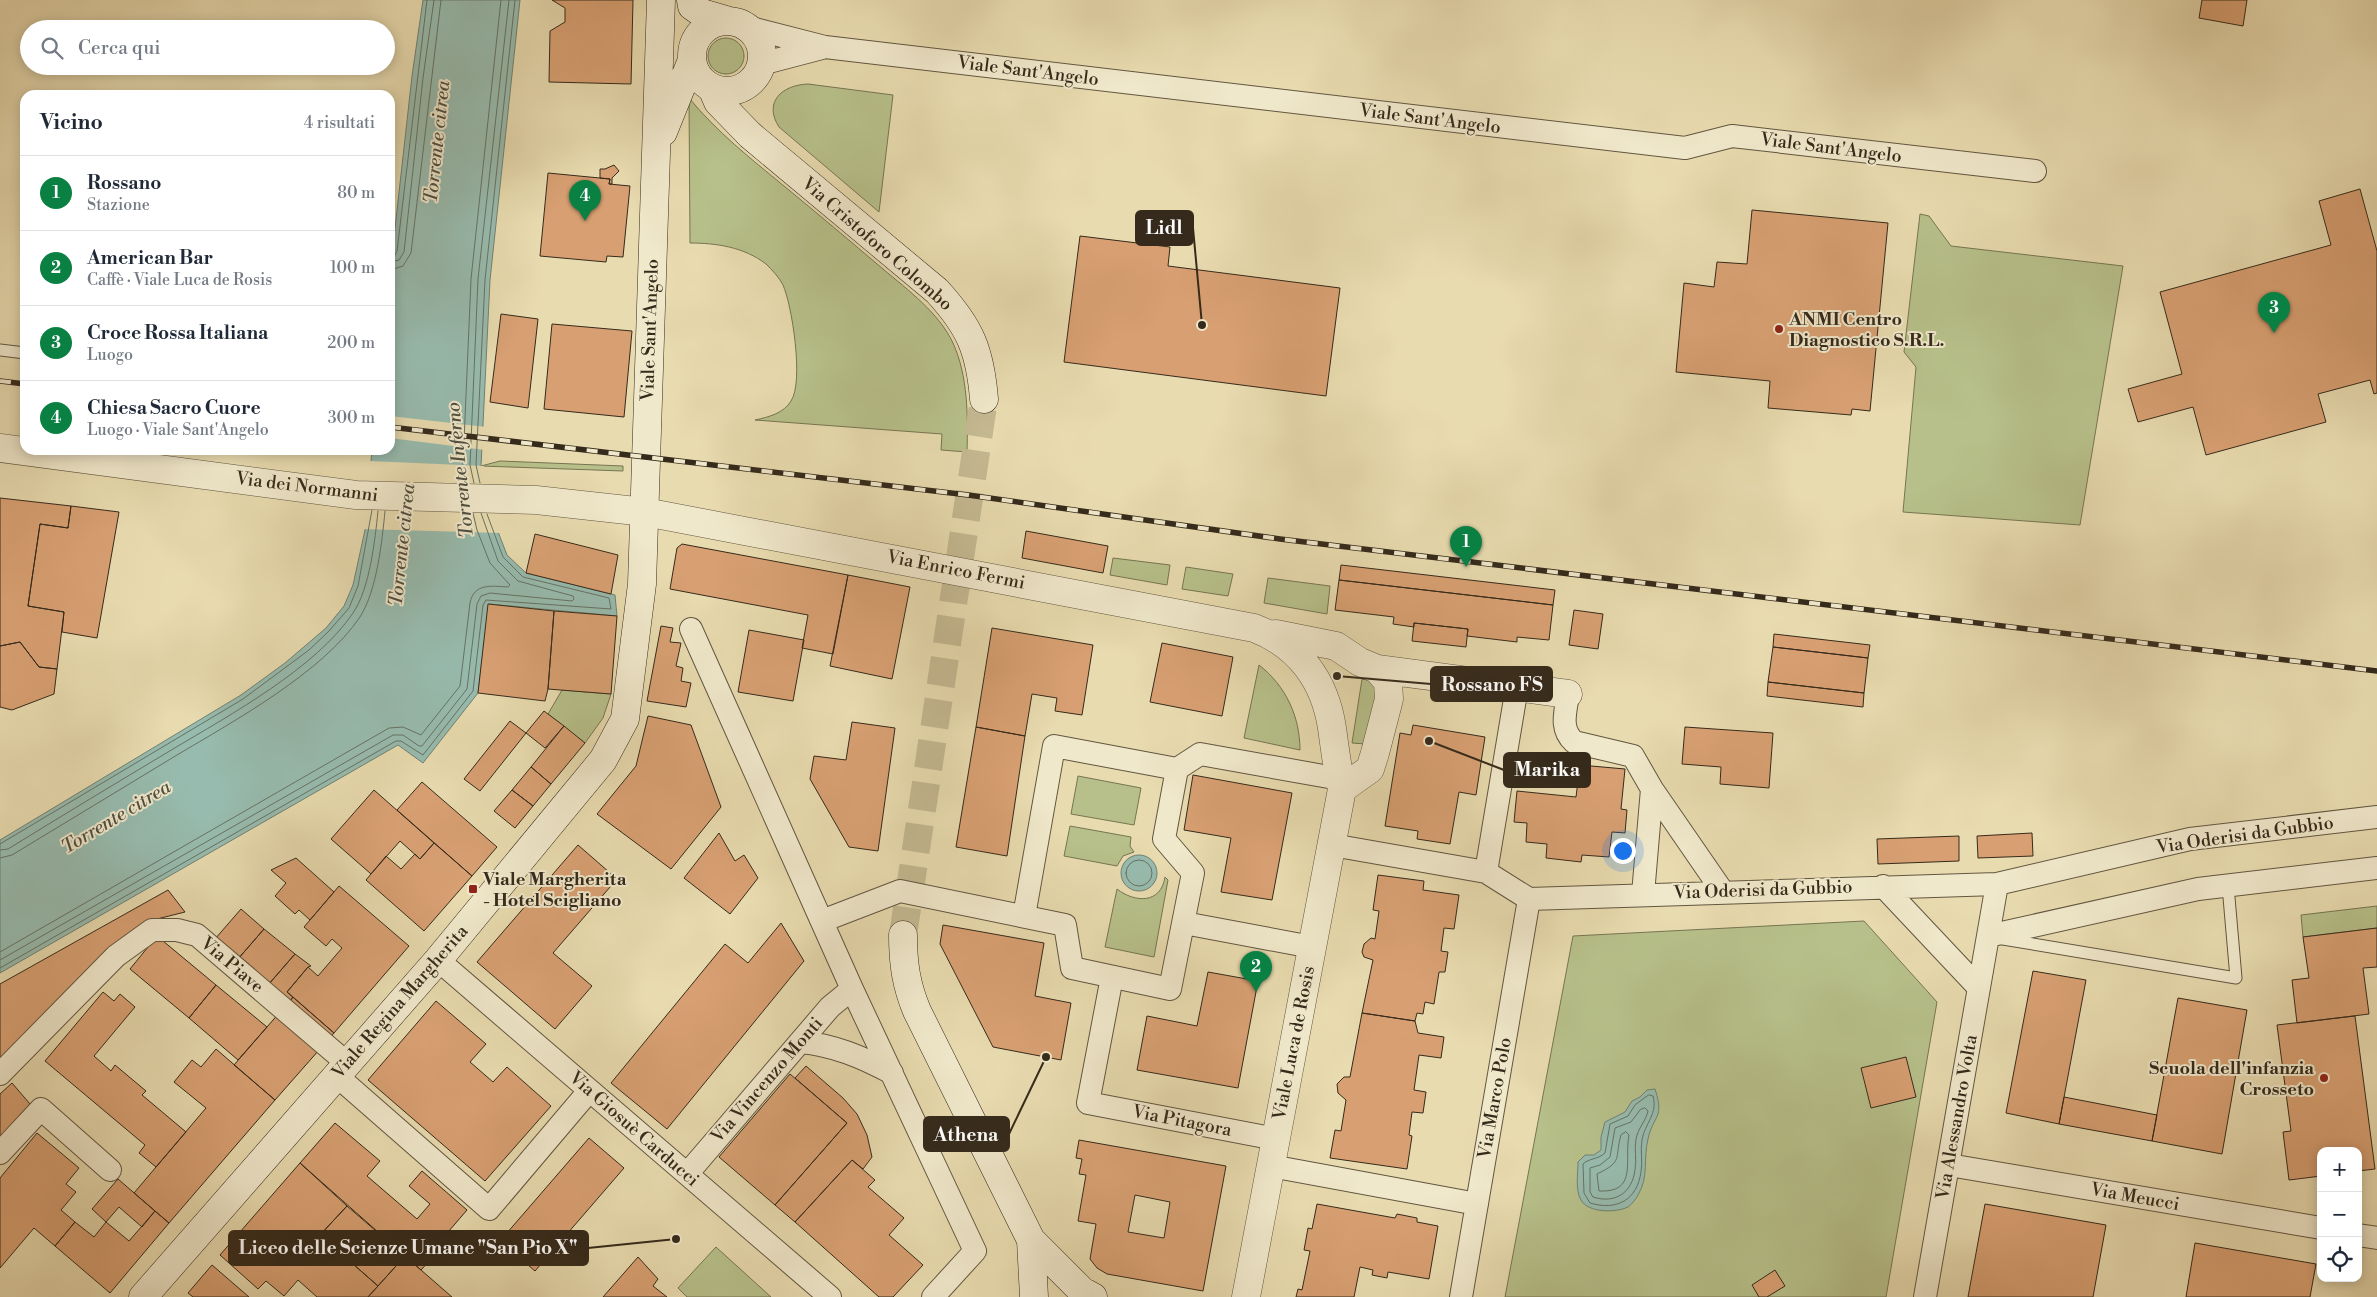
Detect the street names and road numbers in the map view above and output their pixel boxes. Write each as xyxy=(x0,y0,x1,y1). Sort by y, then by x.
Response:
street label: Viale Sant'Angelo xyxy=(955,51,1100,91)
street label: Viale Sant'Angelo xyxy=(1357,99,1502,139)
street label: Viale Sant'Angelo xyxy=(1758,128,1903,168)
street label: Via Cristoforo Colombo xyxy=(796,171,957,316)
street label: Viale Sant'Angelo xyxy=(636,258,664,403)
street label: Via dei Normanni xyxy=(234,467,380,507)
street label: Via Enrico Fermi xyxy=(884,545,1027,595)
street label: Via Oderisi da Gubbio xyxy=(2154,811,2335,859)
street label: Via Oderisi da Gubbio xyxy=(1672,875,1853,905)
street label: Viale Regina Margherita xyxy=(326,920,474,1085)
street label: Via Piave xyxy=(195,931,268,998)
street label: Viale Luca de Rosis xyxy=(1268,964,1320,1123)
street label: Via Vincenzo Monti xyxy=(705,1012,828,1149)
street label: Via Alessandro Volta xyxy=(1931,1032,1983,1202)
street label: Via Marco Polo xyxy=(1473,1036,1517,1161)
street label: Via Giosuè Carducci xyxy=(564,1066,704,1192)
street label: Via Pitagora xyxy=(1129,1100,1234,1142)
street label: Via Meucci xyxy=(2088,1178,2181,1216)

